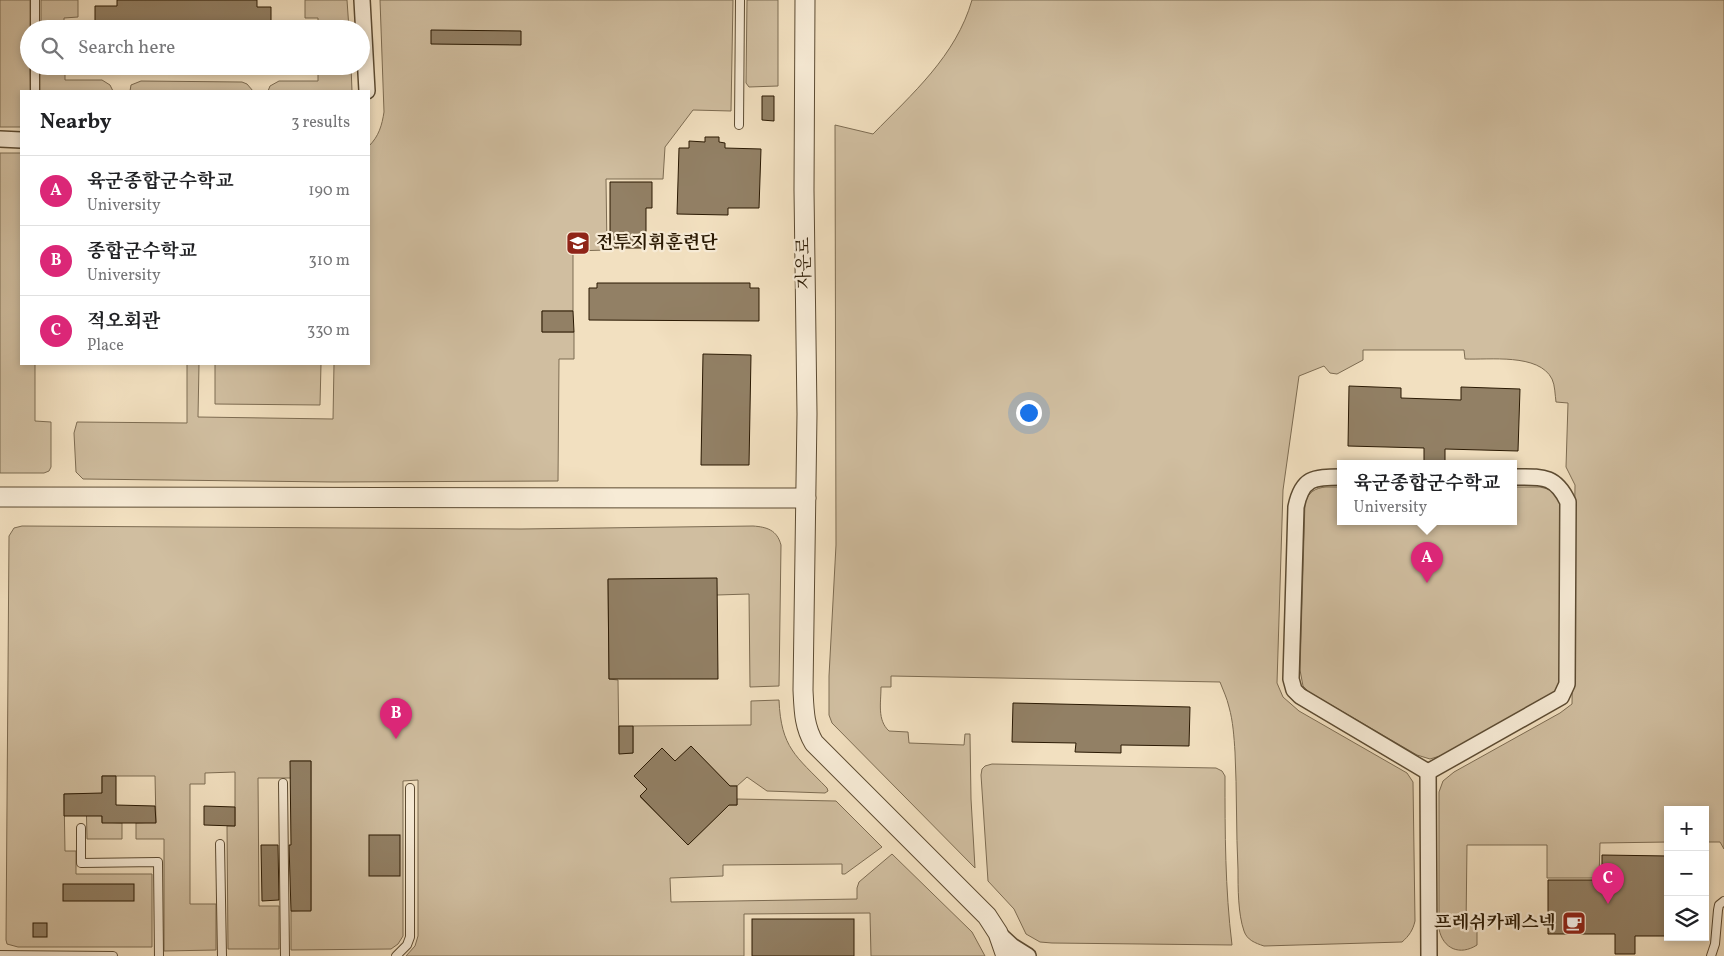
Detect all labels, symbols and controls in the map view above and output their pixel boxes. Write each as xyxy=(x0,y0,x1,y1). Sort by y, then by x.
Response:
search box xyxy=(20,20,370,75)
icon: search xyxy=(38,34,66,62)
text: Search here xyxy=(78,35,175,61)
text: Nearby xyxy=(40,108,111,137)
text: 3 results xyxy=(291,112,350,134)
text: 육군종합군수학교 xyxy=(87,169,234,195)
text: A xyxy=(50,180,62,202)
text: 190 m xyxy=(308,180,350,202)
text: University xyxy=(87,195,161,217)
school or university icon: 전투지휘훈련단 xyxy=(565,230,591,256)
place label: 전투지휘훈련단 xyxy=(596,231,718,256)
street label: 자운로 xyxy=(792,237,818,289)
text: 종합군수학교 xyxy=(87,239,197,265)
text: B xyxy=(51,250,61,272)
text: 310 m xyxy=(309,250,350,272)
text: University xyxy=(87,265,161,287)
text: 적오회관 xyxy=(87,309,160,335)
text: C xyxy=(51,320,61,342)
text: 330 m xyxy=(307,320,350,342)
text: Place xyxy=(87,335,124,357)
your location xyxy=(1016,400,1042,426)
popup xyxy=(1337,460,1517,525)
text: 육군종합군수학교 xyxy=(1354,471,1500,497)
text: University xyxy=(1354,497,1427,519)
pin: A xyxy=(1411,542,1443,583)
pin: B xyxy=(380,698,412,739)
map controls xyxy=(1664,806,1709,941)
button: + xyxy=(1664,806,1709,851)
button: − xyxy=(1664,851,1709,896)
pin: C xyxy=(1592,863,1624,904)
button: layers xyxy=(1664,896,1709,941)
cafe icon: 프레쉬카페스넥 xyxy=(1561,910,1587,936)
place label: 프레쉬카페스넥 xyxy=(1434,911,1556,936)

